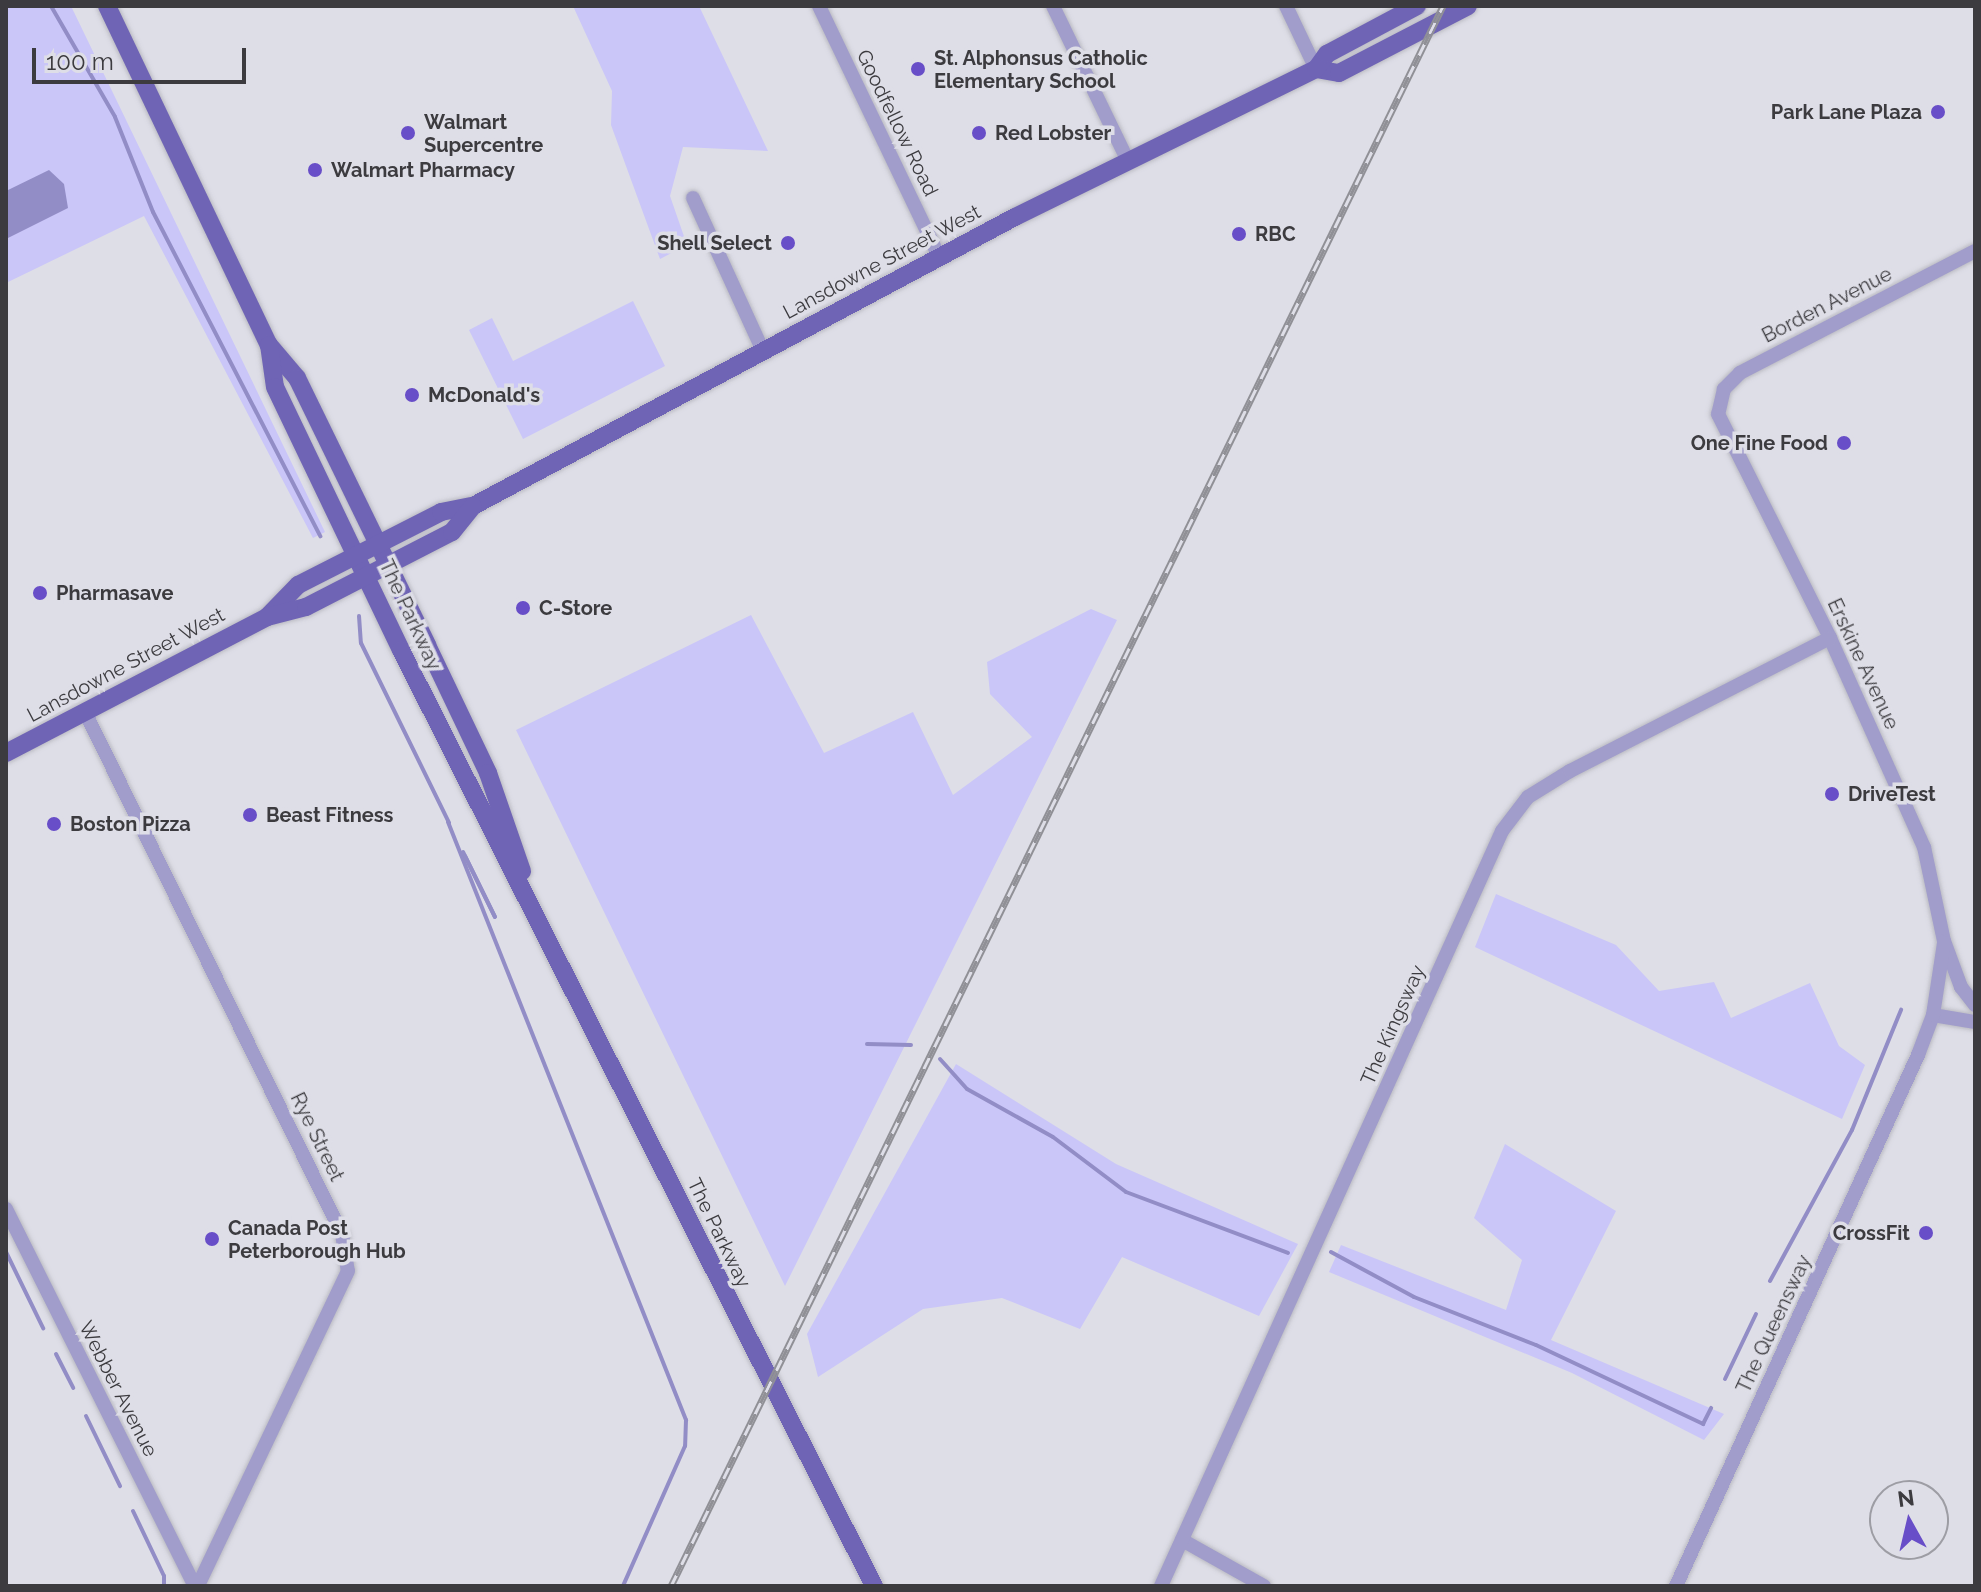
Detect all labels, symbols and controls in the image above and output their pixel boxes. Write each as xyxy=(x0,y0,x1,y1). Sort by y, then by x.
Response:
scale bar xyxy=(36,32,250,82)
street label: Goodfellow Road xyxy=(851,46,943,200)
place label: St. Alphonsus Catholic Elementary School xyxy=(934,46,1148,93)
text: 100 m xyxy=(46,47,114,76)
marker: St. Alphonsus Catholic Elementary School xyxy=(909,60,927,78)
place label: Park Lane Plaza xyxy=(1771,100,1922,124)
marker: Park Lane Plaza xyxy=(1929,103,1947,121)
place label: Walmart Supercentre xyxy=(424,110,543,157)
place label: Red Lobster xyxy=(995,121,1111,145)
marker: Walmart Supercentre xyxy=(399,124,417,142)
marker: Red Lobster xyxy=(970,124,988,142)
place label: Walmart Pharmacy xyxy=(331,158,515,182)
marker: Walmart Pharmacy xyxy=(306,161,324,179)
street label: Lansdowne Street West xyxy=(779,200,985,324)
place label: RBC xyxy=(1255,222,1296,246)
marker: RBC xyxy=(1230,225,1248,243)
place label: Shell Select xyxy=(657,231,772,255)
marker: Shell Select xyxy=(779,234,797,252)
street label: Borden Avenue xyxy=(1758,262,1896,348)
place label: McDonald's xyxy=(428,383,540,407)
marker: McDonald's xyxy=(403,386,421,404)
place label: One Fine Food xyxy=(1691,431,1828,455)
marker: One Fine Food xyxy=(1835,434,1853,452)
street label: The Parkway xyxy=(374,556,446,674)
place label: Pharmasave xyxy=(56,581,173,605)
marker: Pharmasave xyxy=(31,584,49,602)
street label: Erskine Avenue xyxy=(1822,594,1904,734)
place label: C-Store xyxy=(539,596,612,620)
marker: C-Store xyxy=(514,599,532,617)
street label: Lansdowne Street West xyxy=(23,603,229,727)
place label: DriveTest xyxy=(1848,782,1936,806)
marker: DriveTest xyxy=(1823,785,1841,803)
place label: Beast Fitness xyxy=(266,803,393,827)
marker: Beast Fitness xyxy=(241,806,259,824)
place label: Boston Pizza xyxy=(70,812,191,836)
marker: Boston Pizza xyxy=(45,815,63,833)
street label: The Kingsway xyxy=(1356,961,1430,1089)
street label: Rye Street xyxy=(285,1089,349,1185)
street label: The Parkway xyxy=(682,1174,756,1292)
place label: Canada Post Peterborough Hub xyxy=(228,1216,406,1263)
place label: CrossFit xyxy=(1833,1221,1910,1245)
marker: CrossFit xyxy=(1917,1224,1935,1242)
marker: Canada Post Peterborough Hub xyxy=(203,1230,221,1248)
street label: The Queensway xyxy=(1732,1251,1816,1397)
street label: Webber Avenue xyxy=(73,1317,163,1461)
north arrow xyxy=(1869,1480,1949,1560)
text: N xyxy=(1896,1484,1916,1512)

